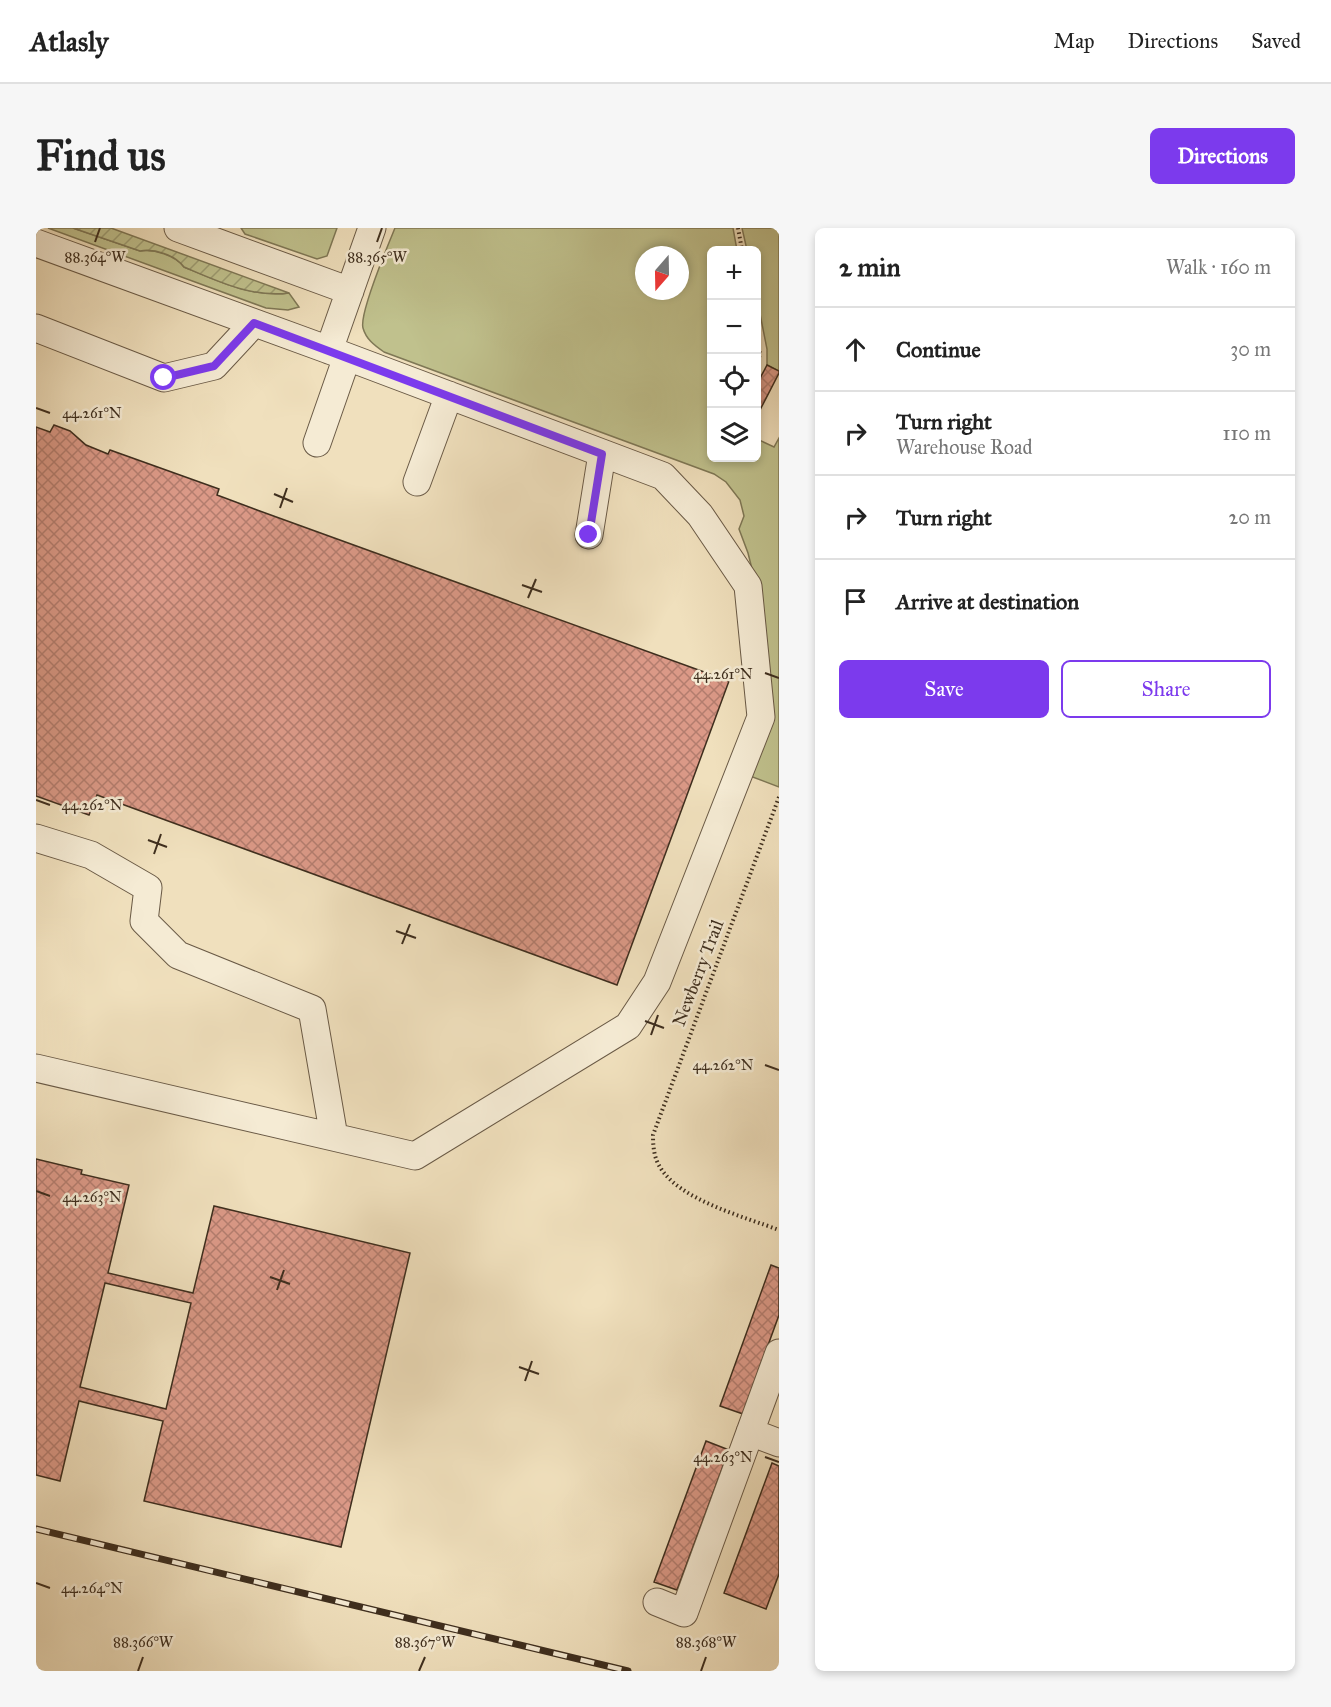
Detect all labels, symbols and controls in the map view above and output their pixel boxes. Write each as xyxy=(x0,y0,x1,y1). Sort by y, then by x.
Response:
text: Atlasly xyxy=(30,24,108,59)
text: Map xyxy=(1054,28,1095,54)
text: Directions xyxy=(1128,28,1218,54)
text: Saved xyxy=(1251,28,1301,54)
button: Directions xyxy=(1150,128,1295,184)
text: Find us xyxy=(36,130,166,182)
north arrow xyxy=(635,246,689,300)
map controls xyxy=(707,246,761,462)
button: + xyxy=(707,246,761,300)
text: 88.364°W xyxy=(65,248,126,266)
text: 88.365°W xyxy=(347,248,407,266)
text: 2 min xyxy=(839,251,900,283)
text: Walk · 160 m xyxy=(1166,255,1271,279)
button: − xyxy=(707,300,761,354)
icon: ahead xyxy=(839,333,872,366)
text: Continue xyxy=(896,336,981,363)
text: 30 m xyxy=(1230,337,1271,361)
button: locate xyxy=(707,354,761,408)
route start xyxy=(150,364,176,390)
text: 44.261°N xyxy=(62,404,122,422)
button: layers xyxy=(707,408,761,462)
text: Turn right xyxy=(896,408,992,435)
icon: right xyxy=(839,417,872,450)
text: 110 m xyxy=(1223,421,1271,445)
text: Warehouse Road xyxy=(896,435,1033,459)
icon: right xyxy=(839,501,872,534)
text: Turn right xyxy=(896,504,992,531)
text: 20 m xyxy=(1228,505,1271,529)
route end xyxy=(575,521,601,547)
icon: arrive xyxy=(839,585,872,618)
text: Arrive at destination xyxy=(896,588,1079,615)
button: Save xyxy=(839,660,1049,718)
button: Share xyxy=(1061,660,1271,718)
text: 44.261°N xyxy=(693,665,753,683)
text: 44.262°N xyxy=(62,796,123,814)
street label: Newberry Trail xyxy=(668,916,728,1029)
text: 44.262°N xyxy=(693,1056,754,1074)
text: 44.263°N xyxy=(62,1188,122,1206)
text: 44.263°N xyxy=(693,1448,753,1466)
text: 44.264°N xyxy=(61,1579,123,1597)
text: 88.366°W xyxy=(113,1633,174,1651)
text: 88.367°W xyxy=(395,1633,456,1651)
text: 88.368°W xyxy=(676,1633,737,1651)

